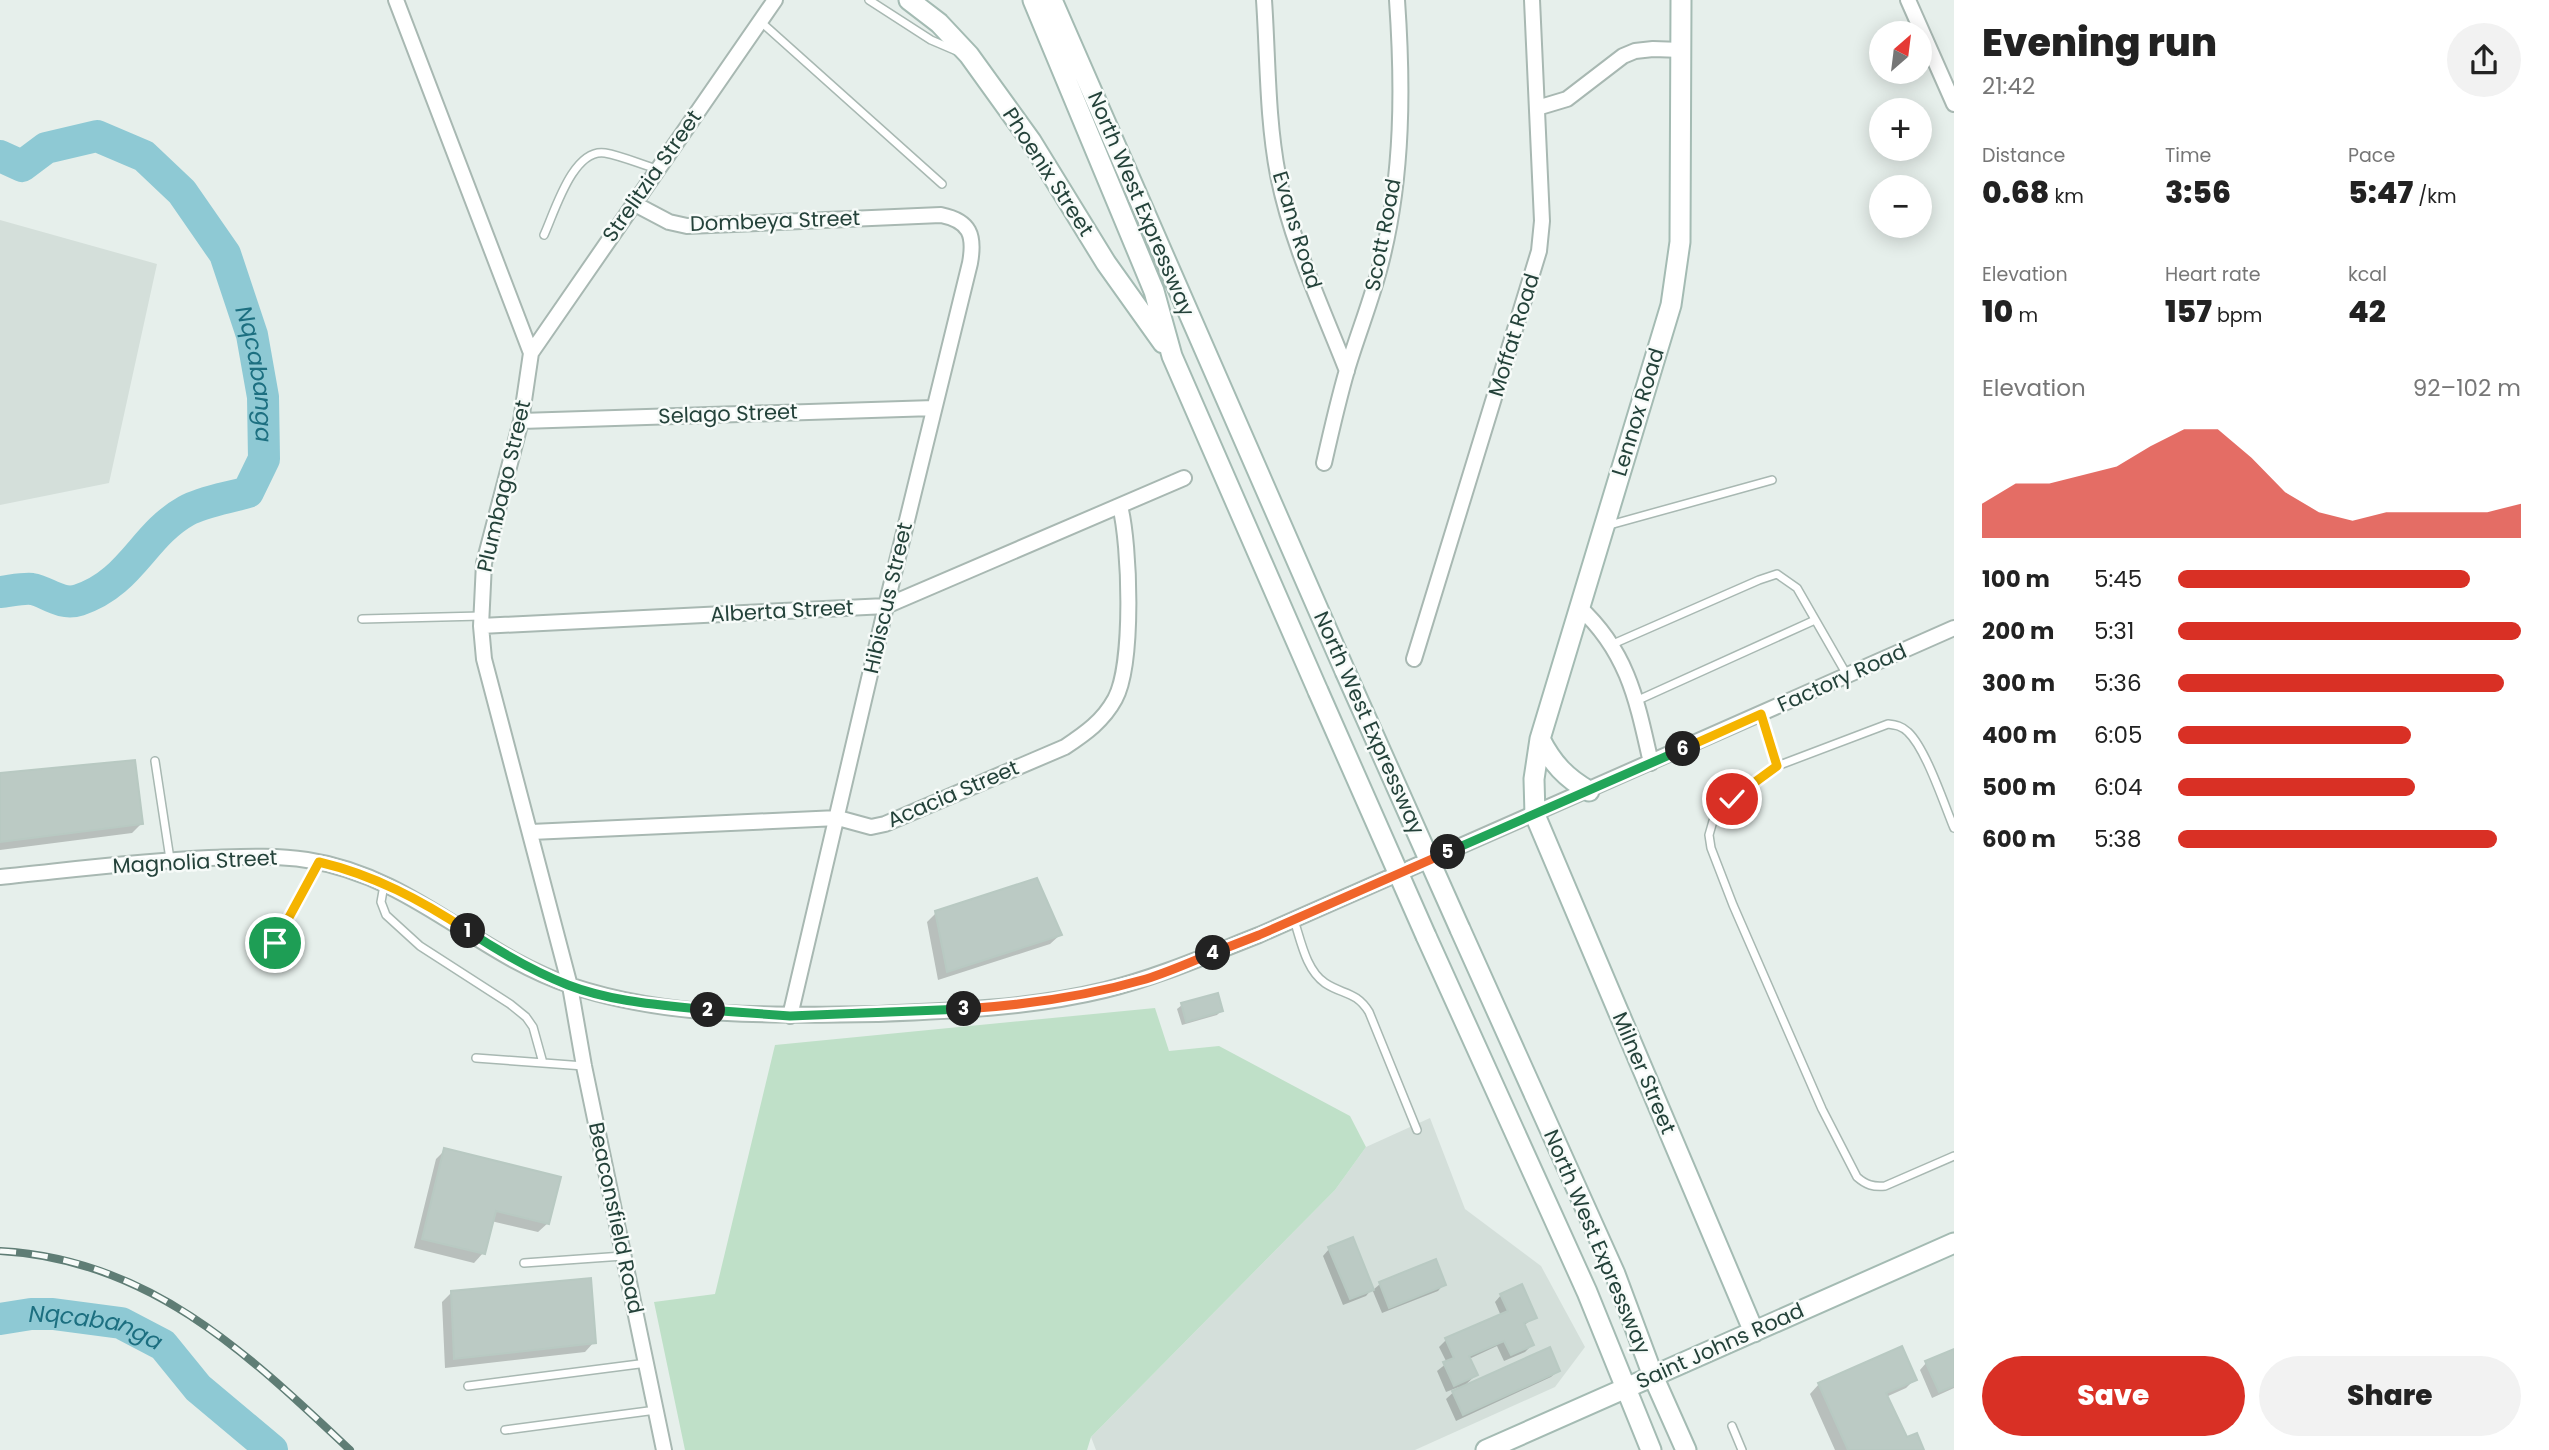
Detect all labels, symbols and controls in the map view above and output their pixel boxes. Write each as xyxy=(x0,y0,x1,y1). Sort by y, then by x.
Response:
text: Evening run xyxy=(1982,16,2217,69)
north arrow xyxy=(1869,21,1932,84)
map controls xyxy=(1869,21,1932,238)
button: share xyxy=(2447,23,2521,97)
text: 21:42 xyxy=(1982,70,2035,102)
street label: North West Expressway xyxy=(1081,87,1202,321)
button: + xyxy=(1869,98,1932,161)
street label: Phoenix Street xyxy=(996,102,1101,242)
street label: Strelitzia Street xyxy=(595,104,708,247)
text: Distance xyxy=(1982,142,2065,169)
text: Time xyxy=(2165,142,2211,169)
text: Pace xyxy=(2348,142,2395,169)
street label: Evans Road xyxy=(1266,168,1329,292)
text: 0.68 xyxy=(1982,171,2049,214)
text: 3:56 xyxy=(2165,171,2231,214)
text: 5:47 xyxy=(2348,171,2413,214)
button: − xyxy=(1869,175,1932,238)
street label: Scott Road xyxy=(1357,176,1408,294)
text: km xyxy=(2049,183,2084,210)
text: /km xyxy=(2413,183,2457,210)
street label: Dombeya Street xyxy=(689,203,861,238)
text: Elevation xyxy=(1982,261,2068,288)
text: Heart rate xyxy=(2165,261,2260,288)
text: kcal xyxy=(2348,261,2387,288)
street label: Moffat Road xyxy=(1481,270,1546,400)
text: 10 xyxy=(1982,290,2013,333)
text: 157 xyxy=(2165,290,2212,333)
text: 42 xyxy=(2348,290,2386,333)
water label: Nqcabanga xyxy=(227,302,280,443)
text: m xyxy=(2013,302,2038,329)
text: bpm xyxy=(2212,302,2262,329)
street label: Lennox Road xyxy=(1604,344,1671,480)
text: Elevation xyxy=(1982,372,2086,404)
text: 92–102 m xyxy=(2413,372,2521,404)
street label: Plumbago Street xyxy=(470,397,537,575)
street label: Selago Street xyxy=(658,397,798,430)
street label: Hibiscus Street xyxy=(856,519,919,676)
text: 100 m xyxy=(1982,563,2050,595)
text: 5:45 xyxy=(2094,563,2142,595)
street label: Alberta Street xyxy=(710,592,854,629)
street label: North West Expressway xyxy=(1307,607,1432,839)
text: 200 m xyxy=(1982,615,2054,647)
text: 5:31 xyxy=(2094,615,2134,647)
street label: Factory Road xyxy=(1773,636,1911,719)
text: 300 m xyxy=(1982,667,2055,699)
text: 5:36 xyxy=(2094,667,2142,699)
text: 400 m xyxy=(1982,719,2057,751)
text: 6:05 xyxy=(2094,719,2142,751)
pin: 6 xyxy=(1666,732,1700,766)
text: 6 xyxy=(1676,735,1689,762)
street label: Acacia Street xyxy=(883,753,1023,834)
pin xyxy=(1702,769,1762,829)
text: 500 m xyxy=(1982,771,2056,803)
text: 6:04 xyxy=(2094,771,2142,803)
icon: check xyxy=(1713,780,1751,818)
text: 600 m xyxy=(1982,823,2056,855)
text: 5:38 xyxy=(2094,823,2141,855)
pin: 5 xyxy=(1430,834,1466,870)
text: 5 xyxy=(1441,838,1454,865)
street label: Magnolia Street xyxy=(112,843,278,880)
pin xyxy=(245,913,305,973)
pin: 1 xyxy=(450,914,486,948)
text: 1 xyxy=(464,917,471,944)
icon: arrive xyxy=(256,924,294,962)
pin: 4 xyxy=(1196,936,1230,970)
text: 4 xyxy=(1206,939,1219,966)
pin: 2 xyxy=(690,992,726,1028)
pin: 3 xyxy=(946,992,982,1026)
text: 3 xyxy=(958,995,969,1022)
text: 2 xyxy=(702,996,713,1023)
street label: Milner Street xyxy=(1606,1007,1683,1138)
street label: Beaconsfield Road xyxy=(582,1119,651,1316)
street label: North West Expressway xyxy=(1537,1125,1658,1359)
street label: Saint Johns Road xyxy=(1631,1295,1808,1396)
water label: Nqcabanga xyxy=(28,1298,168,1358)
button: Save xyxy=(1982,1356,2245,1436)
button: Share xyxy=(2259,1356,2521,1436)

